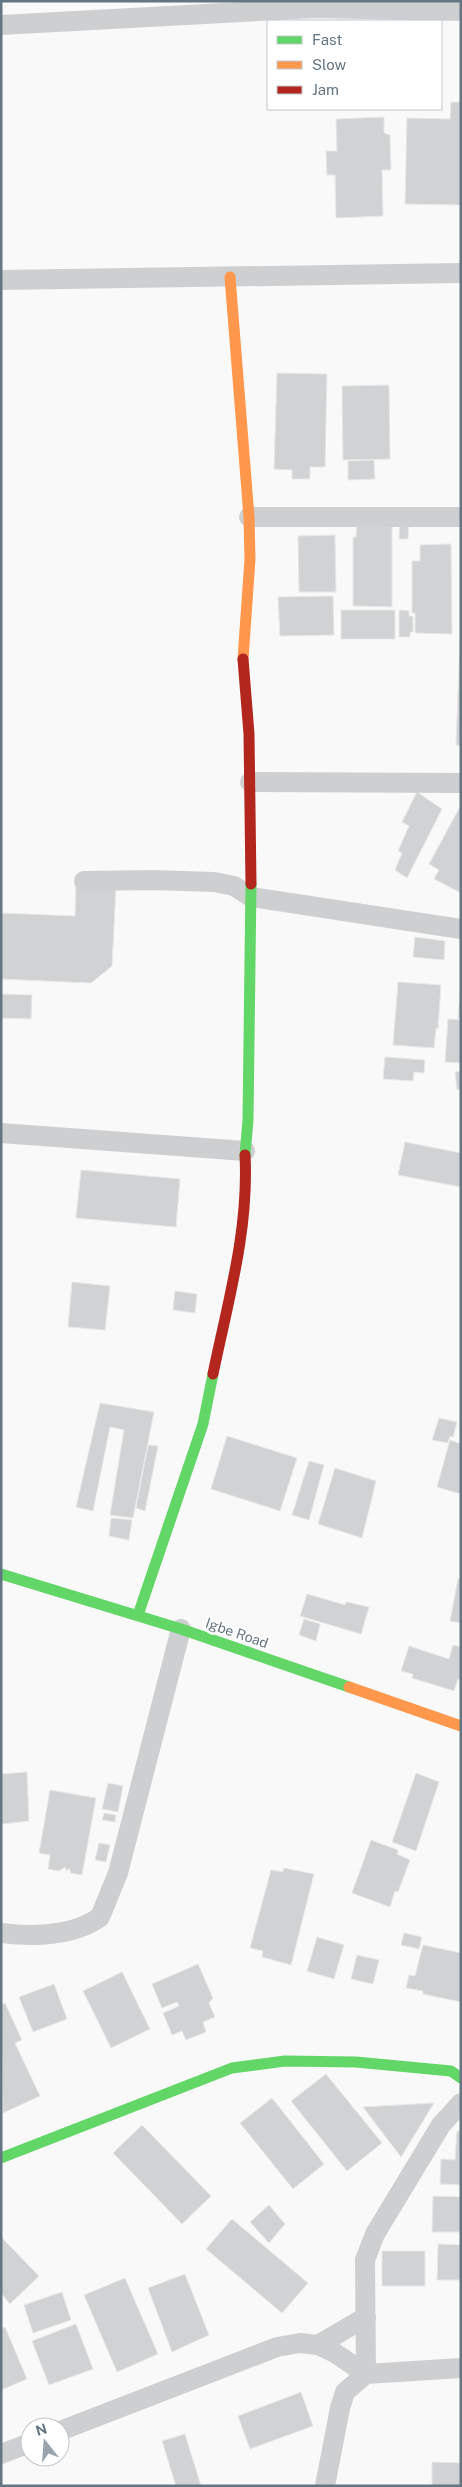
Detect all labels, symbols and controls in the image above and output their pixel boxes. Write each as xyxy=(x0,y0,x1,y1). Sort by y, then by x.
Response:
legend xyxy=(267,20,442,110)
text: Fast xyxy=(312,31,342,48)
text: Slow xyxy=(312,56,347,73)
text: Jam xyxy=(312,81,339,98)
street label: Igbe Road xyxy=(204,1615,270,1651)
north arrow xyxy=(20,2417,70,2467)
text: N xyxy=(34,2420,49,2439)

